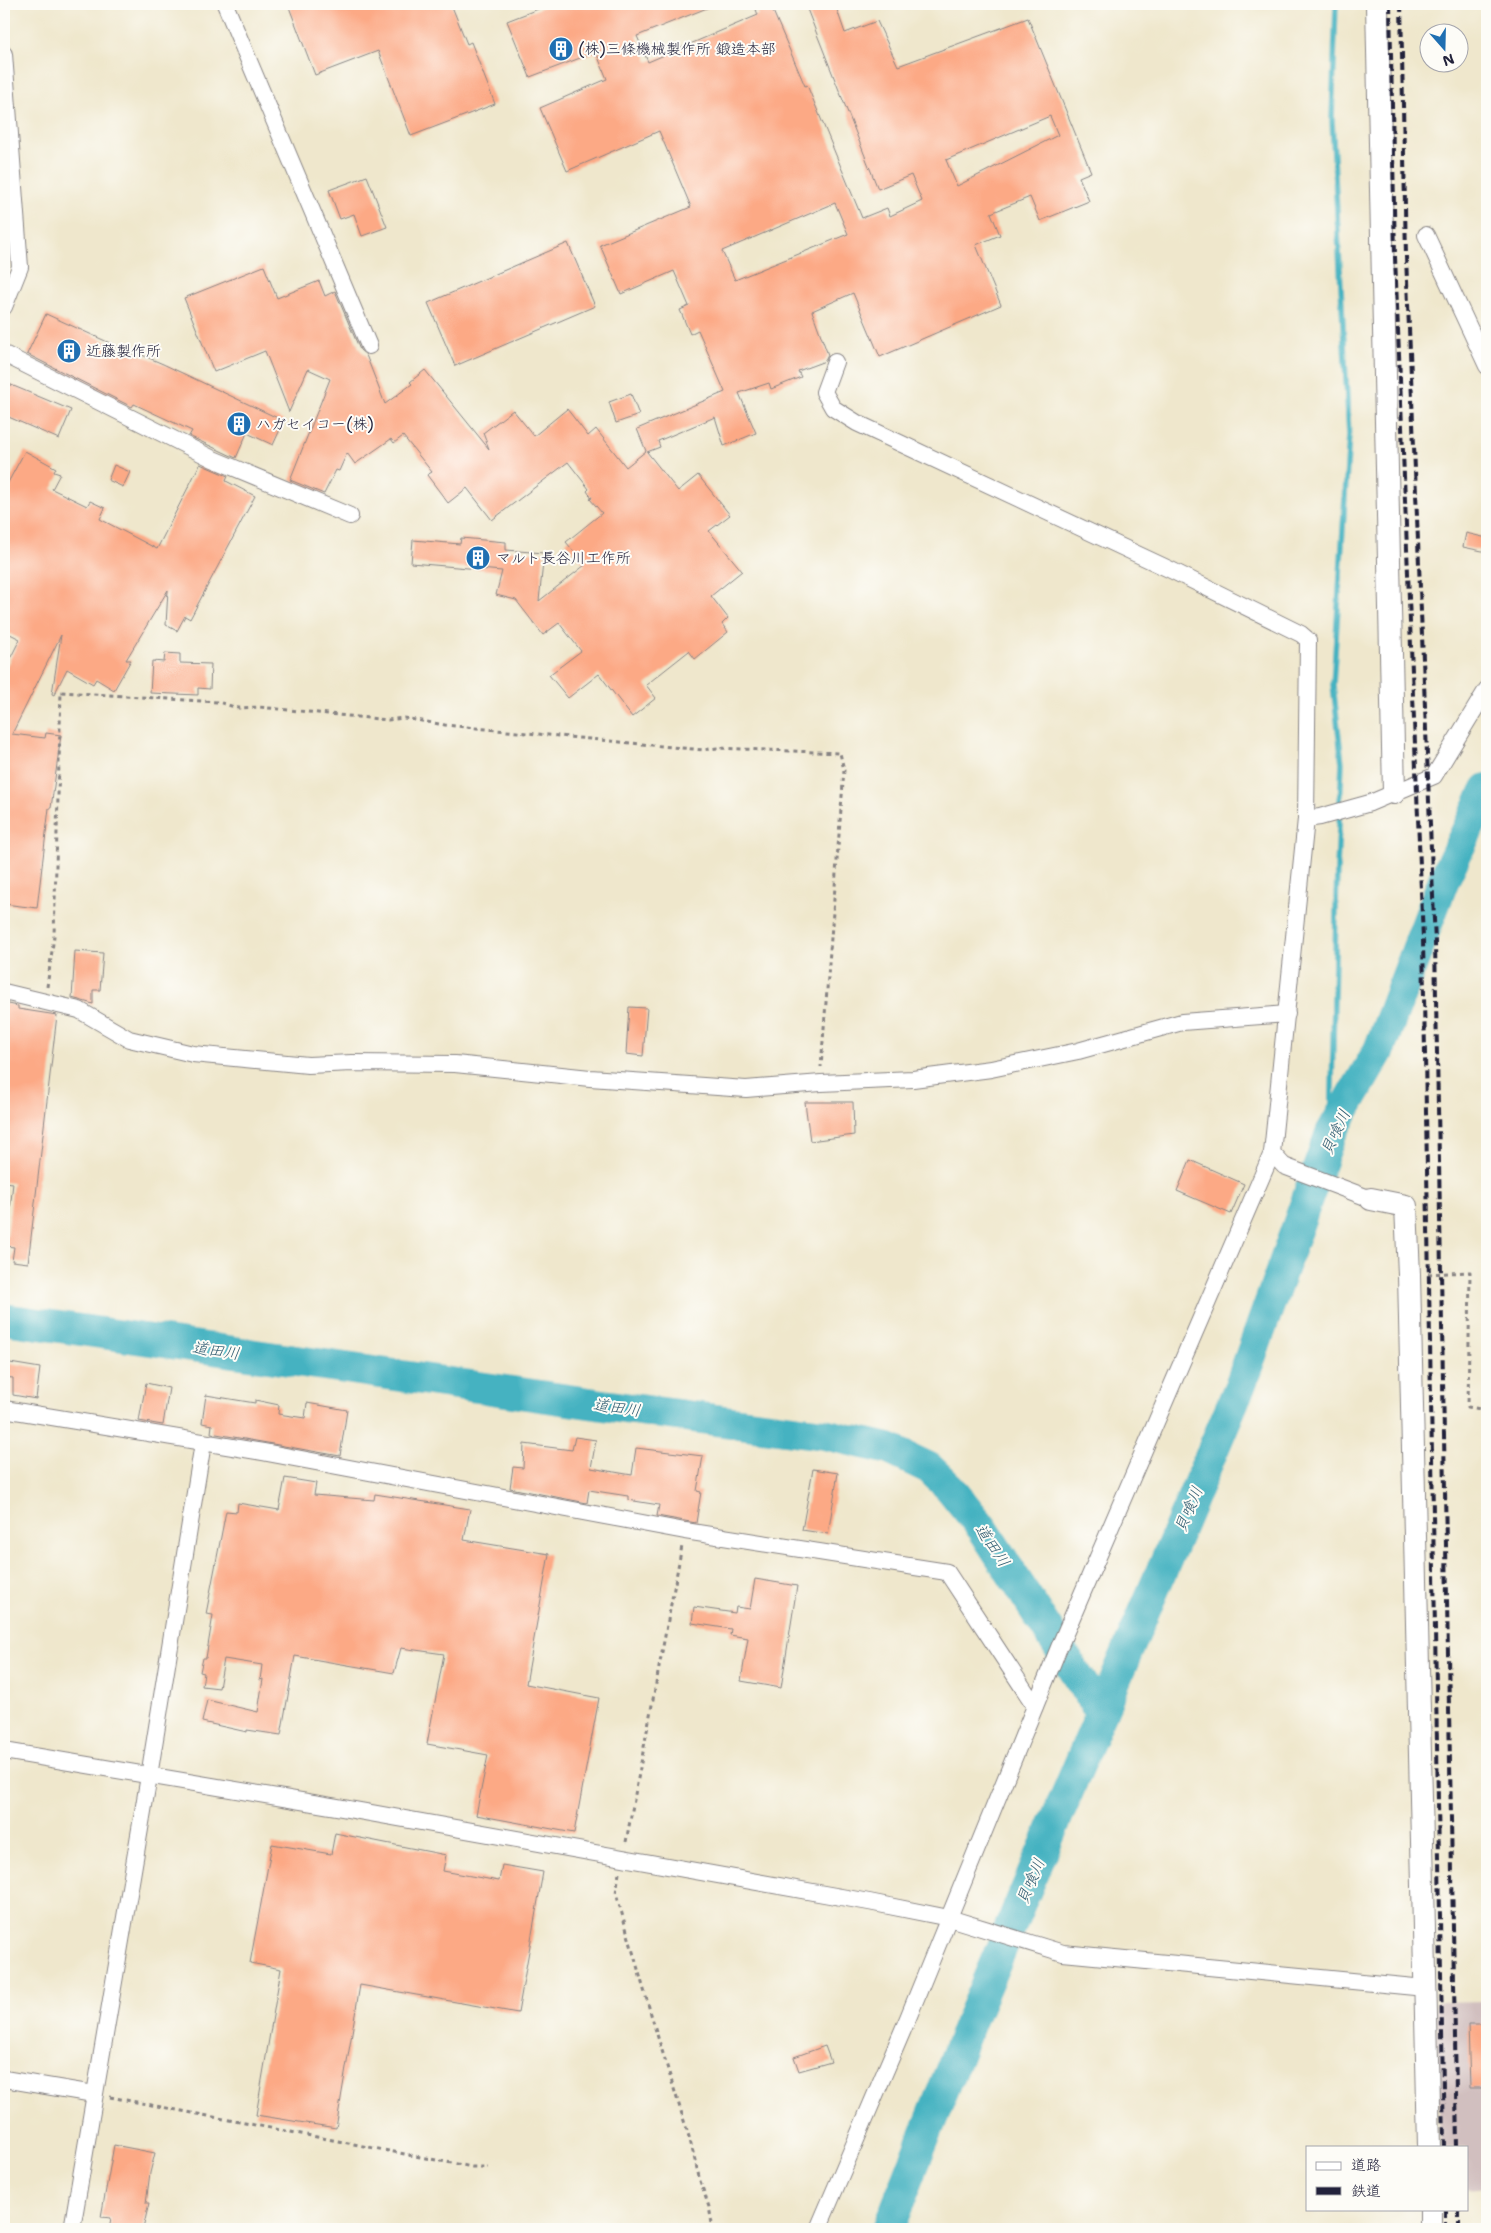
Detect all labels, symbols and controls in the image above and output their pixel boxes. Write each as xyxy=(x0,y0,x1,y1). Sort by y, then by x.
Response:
north arrow xyxy=(1418,22,1468,72)
building icon: (株)三條機械製作所 鍛造本部 xyxy=(548,36,574,62)
place label: (株)三條機械製作所 鍛造本部 xyxy=(578,39,776,59)
text: N xyxy=(1440,50,1457,71)
building icon: 近藤製作所 xyxy=(56,338,82,364)
place label: 近藤製作所 xyxy=(86,341,161,361)
building icon: ハガセイコー(株) xyxy=(226,411,252,437)
place label: ハガセイコー(株) xyxy=(256,414,374,434)
building icon: マルト長谷川工作所 xyxy=(465,545,491,571)
place label: マルト長谷川工作所 xyxy=(496,548,631,568)
water label: 貝喰川 xyxy=(1316,1106,1355,1158)
water label: 道田川 xyxy=(191,1337,241,1364)
water label: 道田川 xyxy=(592,1394,642,1421)
water label: 貝喰川 xyxy=(1169,1483,1208,1535)
water label: 道田川 xyxy=(970,1520,1015,1571)
water label: 貝喰川 xyxy=(1011,1855,1050,1907)
legend xyxy=(1306,2146,1468,2210)
text: 道路 xyxy=(1351,2155,1381,2175)
text: 鉄道 xyxy=(1351,2181,1381,2201)

